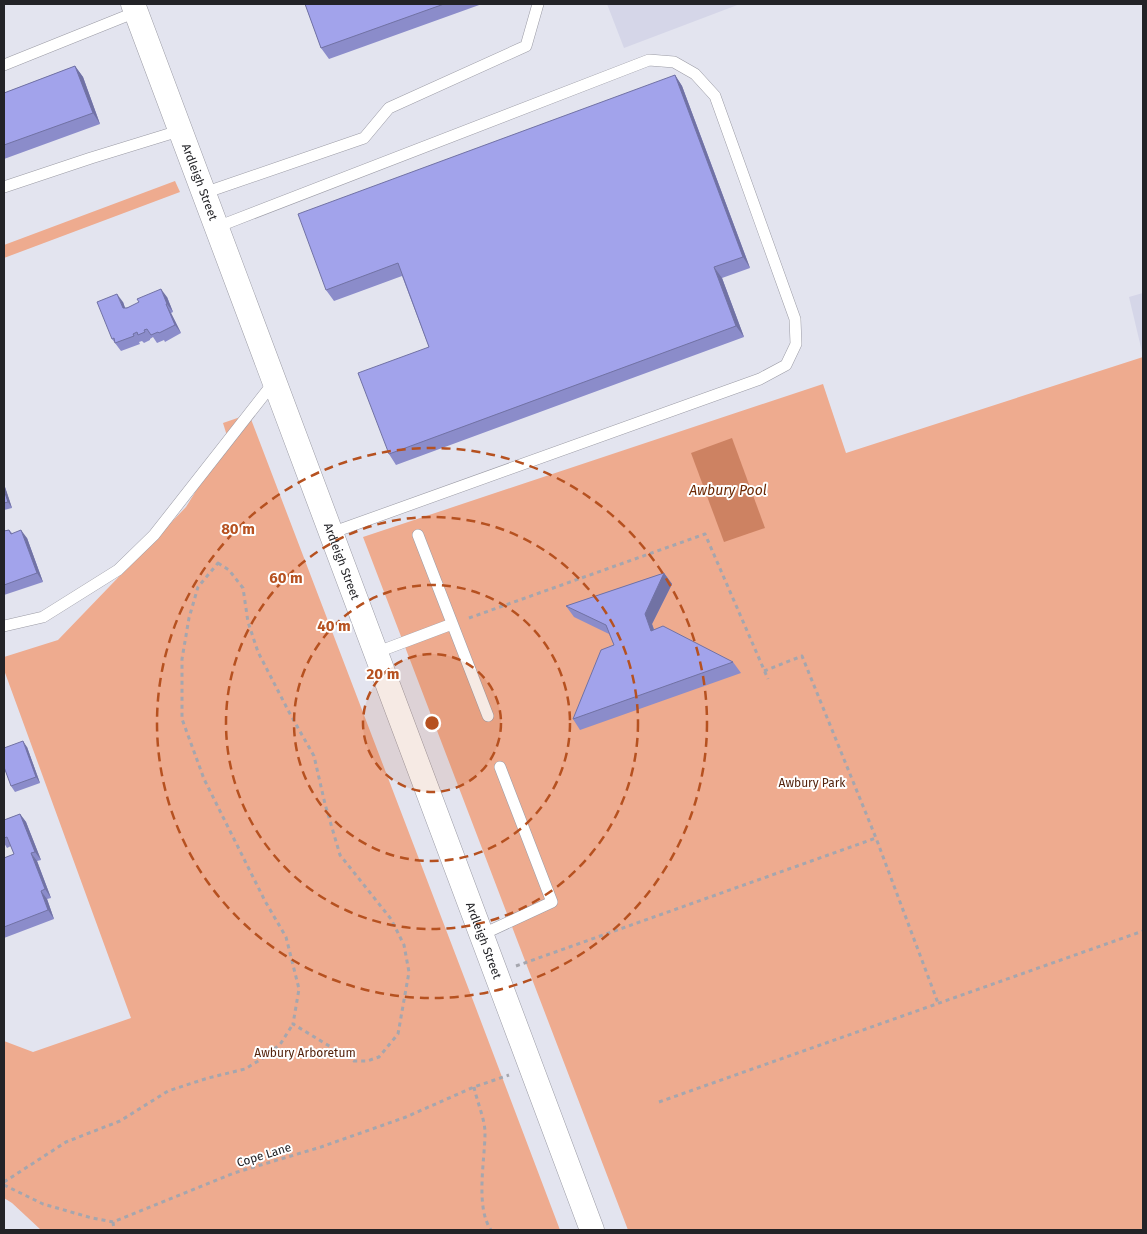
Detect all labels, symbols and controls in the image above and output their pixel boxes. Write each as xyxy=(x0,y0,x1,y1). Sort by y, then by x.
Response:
street label: Ardleigh Street xyxy=(179,142,221,223)
water label: Awbury Pool xyxy=(688,482,767,499)
text: 80 m xyxy=(221,520,255,538)
street label: Ardleigh Street xyxy=(321,521,363,602)
text: 60 m xyxy=(269,569,303,587)
text: 40 m xyxy=(317,617,351,635)
text: 20 m xyxy=(367,665,399,683)
centre of rings xyxy=(423,714,441,732)
park label: Awbury Park xyxy=(779,776,846,790)
street label: Ardleigh Street xyxy=(463,900,505,981)
park label: Awbury Arboretum xyxy=(254,1046,356,1060)
street label: Cope Lane xyxy=(235,1140,293,1170)

